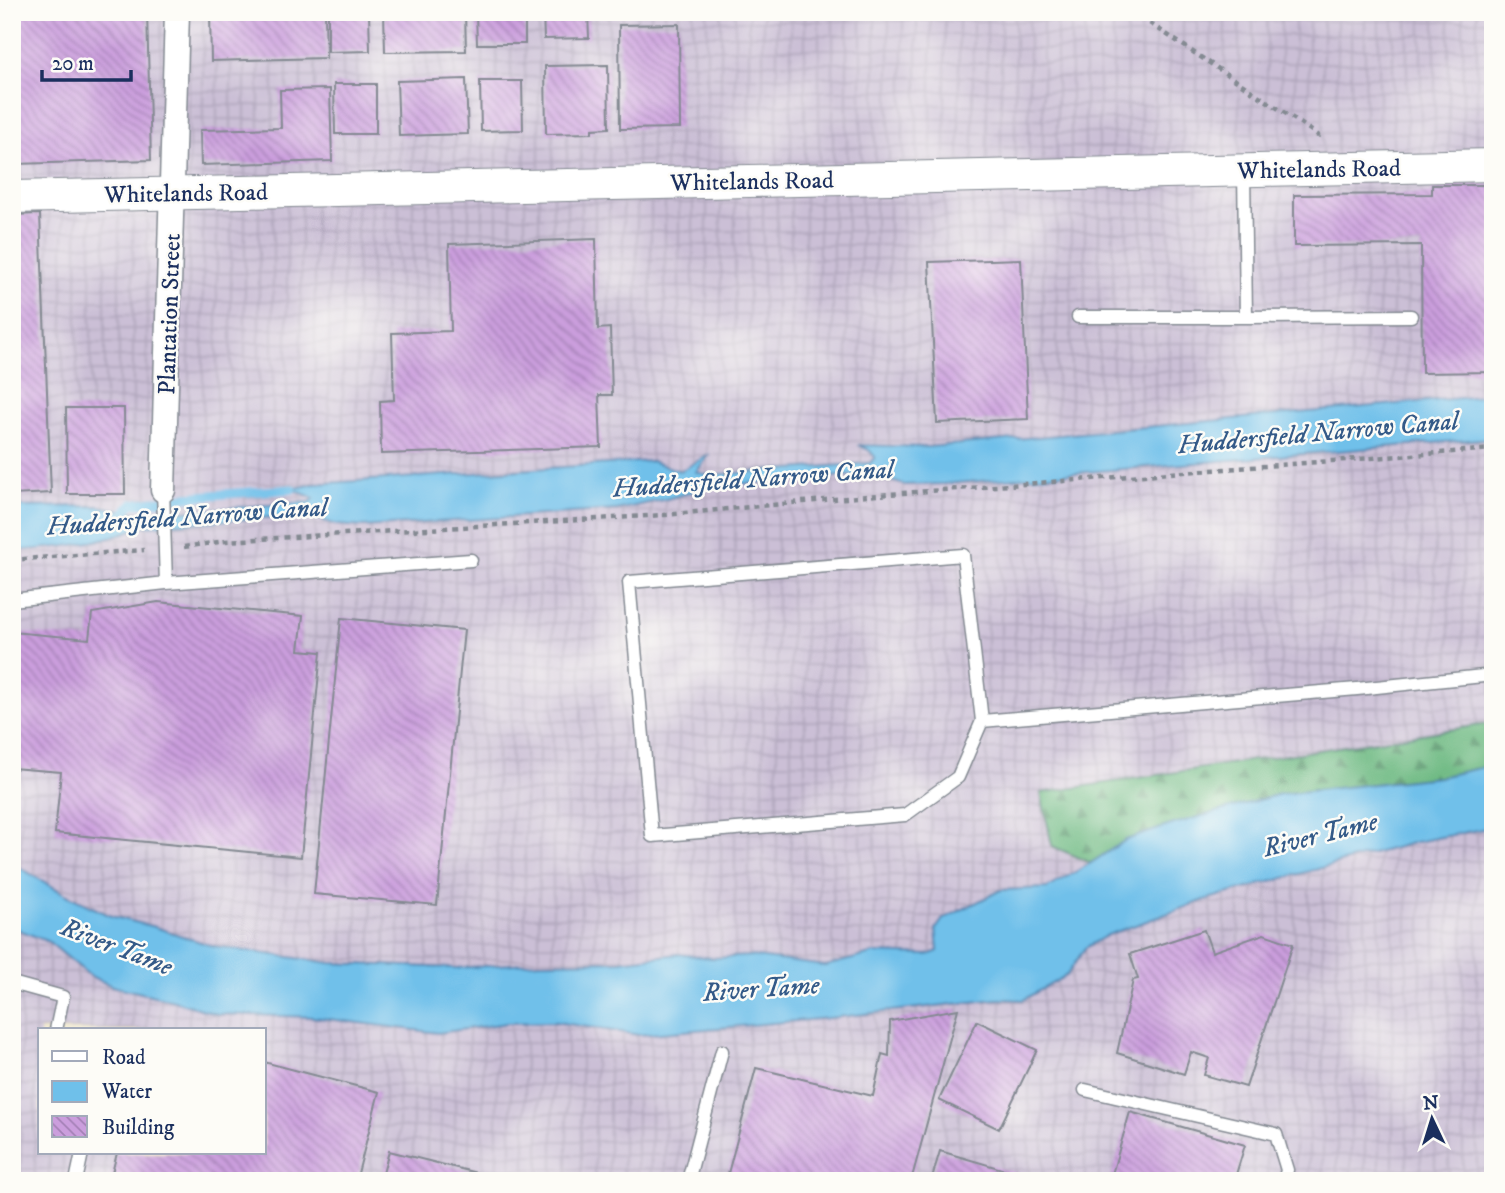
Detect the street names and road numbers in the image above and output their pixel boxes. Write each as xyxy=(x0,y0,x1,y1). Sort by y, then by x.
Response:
street label: Whitelands Road xyxy=(1236,154,1401,186)
street label: Whitelands Road xyxy=(669,166,834,198)
street label: Whitelands Road xyxy=(103,178,268,210)
street label: Plantation Street xyxy=(152,232,188,395)

